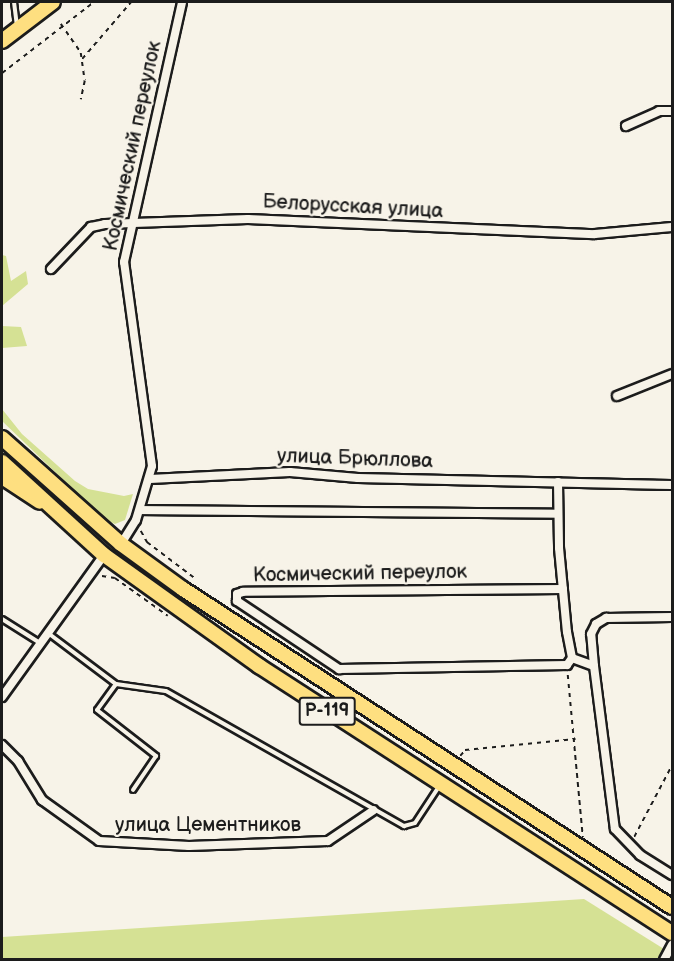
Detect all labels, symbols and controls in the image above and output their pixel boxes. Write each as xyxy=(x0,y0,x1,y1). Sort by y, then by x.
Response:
street label: Космический переулок xyxy=(99,39,167,253)
street label: Белорусская улица xyxy=(262,190,444,224)
street label: улица Брюллова xyxy=(277,444,433,474)
street label: Космический переулок xyxy=(253,560,467,588)
road number: Р-119 xyxy=(298,696,356,726)
street label: улица Цементников xyxy=(115,813,301,837)

